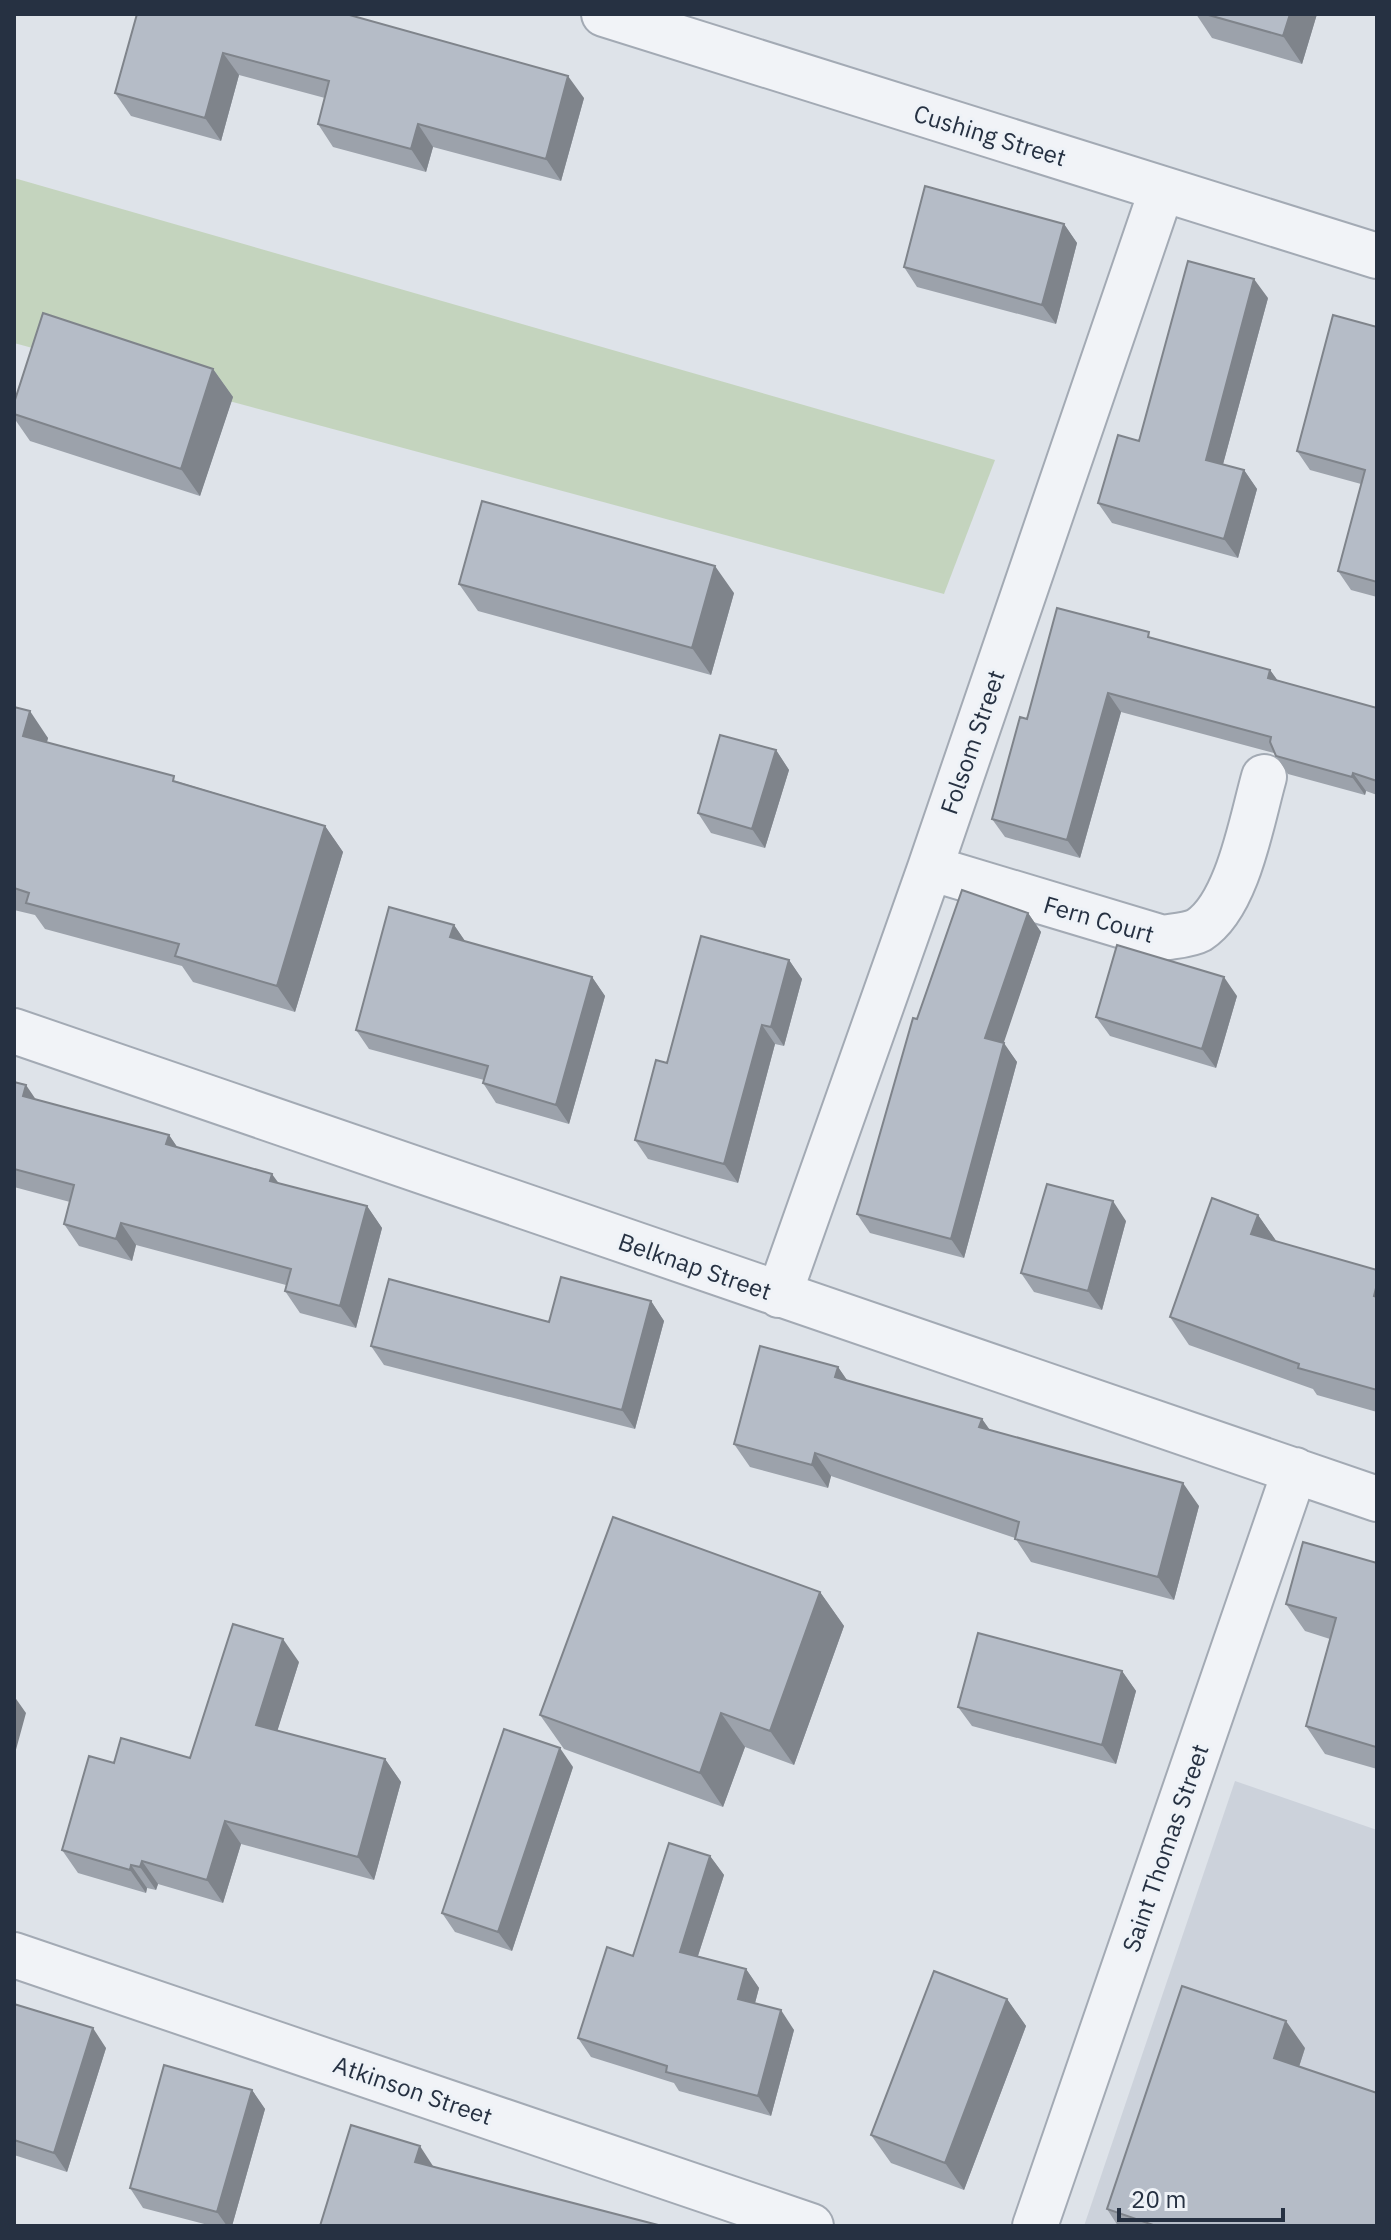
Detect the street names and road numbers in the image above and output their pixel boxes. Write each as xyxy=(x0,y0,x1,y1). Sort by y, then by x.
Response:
street label: Cushing Street xyxy=(910,97,1070,173)
street label: Folsom Street xyxy=(932,666,1012,818)
street label: Fern Court xyxy=(1040,888,1158,950)
street label: Belknap Street xyxy=(614,1225,776,1307)
street label: Saint Thomas Street xyxy=(1114,1740,1216,1956)
street label: Atkinson Street xyxy=(329,2048,497,2132)

